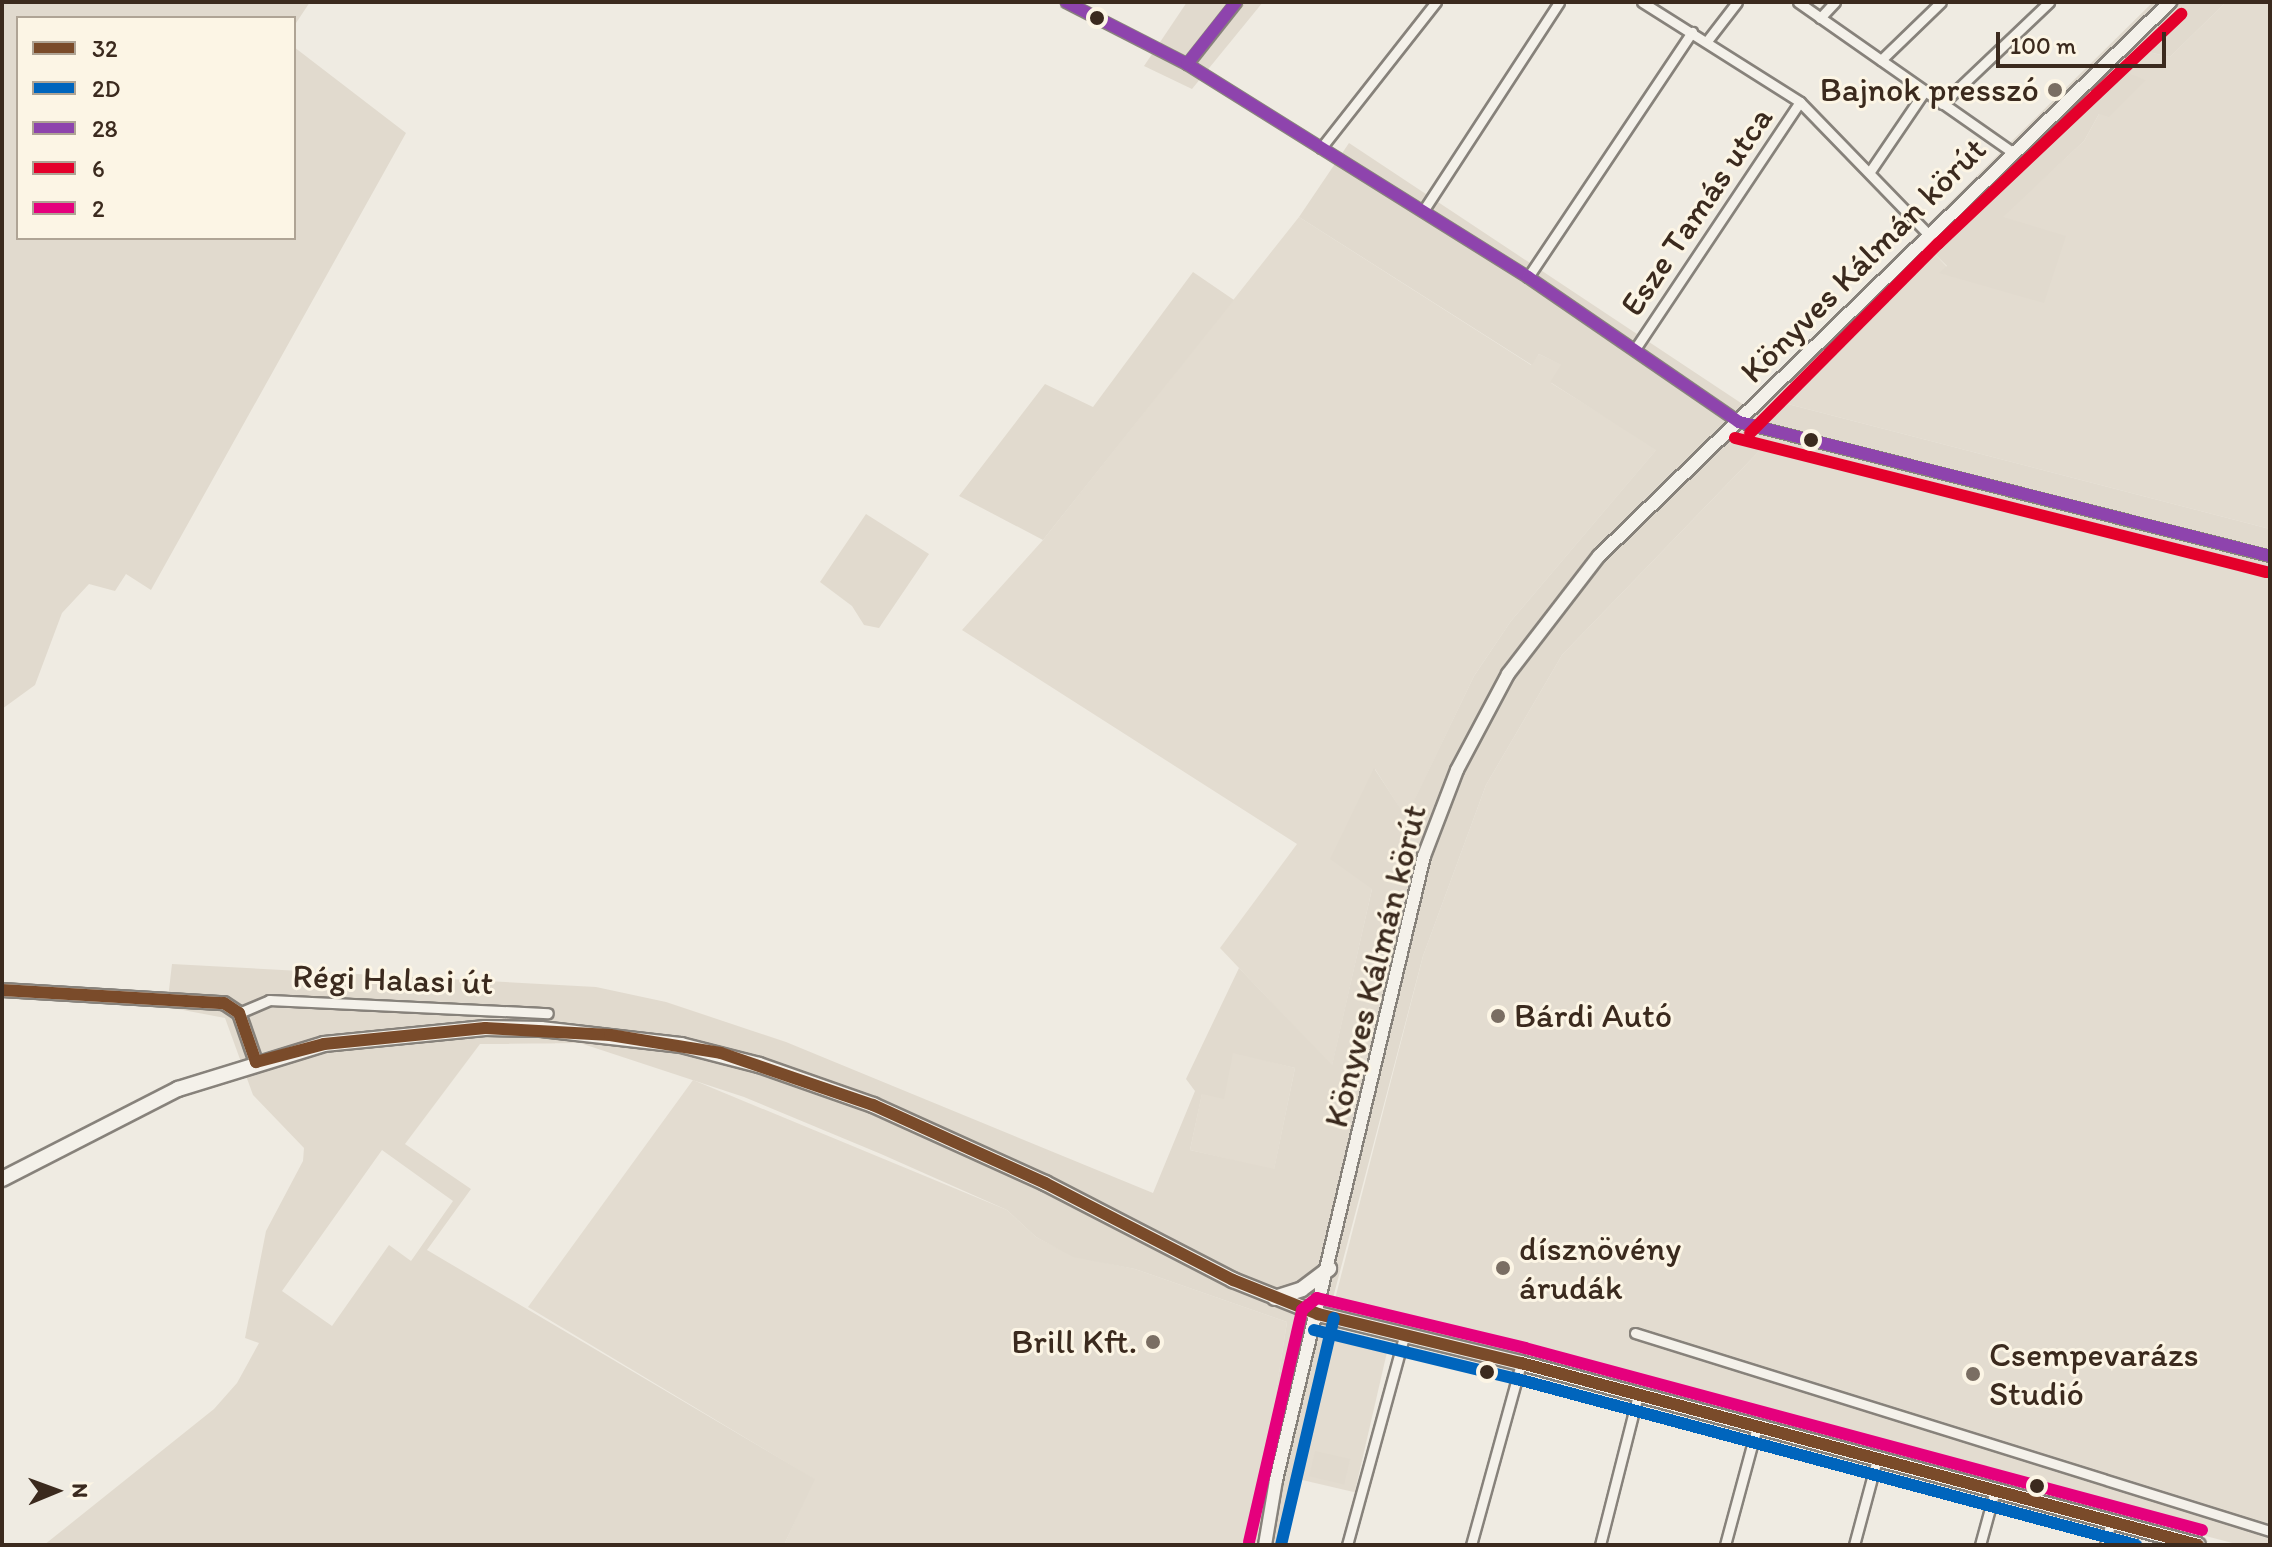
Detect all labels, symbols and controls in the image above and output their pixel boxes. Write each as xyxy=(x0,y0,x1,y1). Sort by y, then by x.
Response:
unlabelled marker xyxy=(1089,10,1105,26)
legend xyxy=(16,16,296,240)
scale bar xyxy=(2000,16,2170,66)
text: 100 m xyxy=(2010,31,2076,60)
text: 32 xyxy=(92,34,118,63)
place label: Bajnok presszó xyxy=(1820,70,2039,110)
text: 2D xyxy=(92,74,121,103)
marker: Bajnok presszó xyxy=(2046,81,2064,99)
street label: Esze Tamás utca xyxy=(1612,100,1780,322)
text: 28 xyxy=(92,114,118,143)
street label: Könyves Kálmán körút xyxy=(1732,129,1994,391)
text: 6 xyxy=(92,154,105,183)
text: 2 xyxy=(92,194,105,223)
unlabelled marker xyxy=(1803,432,1819,448)
street label: Könyves Kálmán körút xyxy=(1315,801,1435,1131)
street label: Régi Halasi út xyxy=(292,955,494,1003)
place label: Bárdi Autó xyxy=(1514,996,1672,1036)
marker: Bárdi Autó xyxy=(1489,1007,1507,1025)
place label: dísznövény árudák xyxy=(1519,1228,1681,1308)
marker: dísznövény árudák xyxy=(1494,1259,1512,1277)
place label: Brill Kft. xyxy=(1011,1322,1137,1362)
marker: Brill Kft. xyxy=(1144,1333,1162,1351)
place label: Csempevarázs Studió xyxy=(1989,1334,2199,1414)
unlabelled marker xyxy=(1479,1364,1495,1380)
marker: Csempevarázs Studió xyxy=(1964,1365,1982,1383)
north arrow xyxy=(16,1451,96,1531)
unlabelled marker xyxy=(2029,1478,2045,1494)
text: N xyxy=(67,1483,94,1498)

